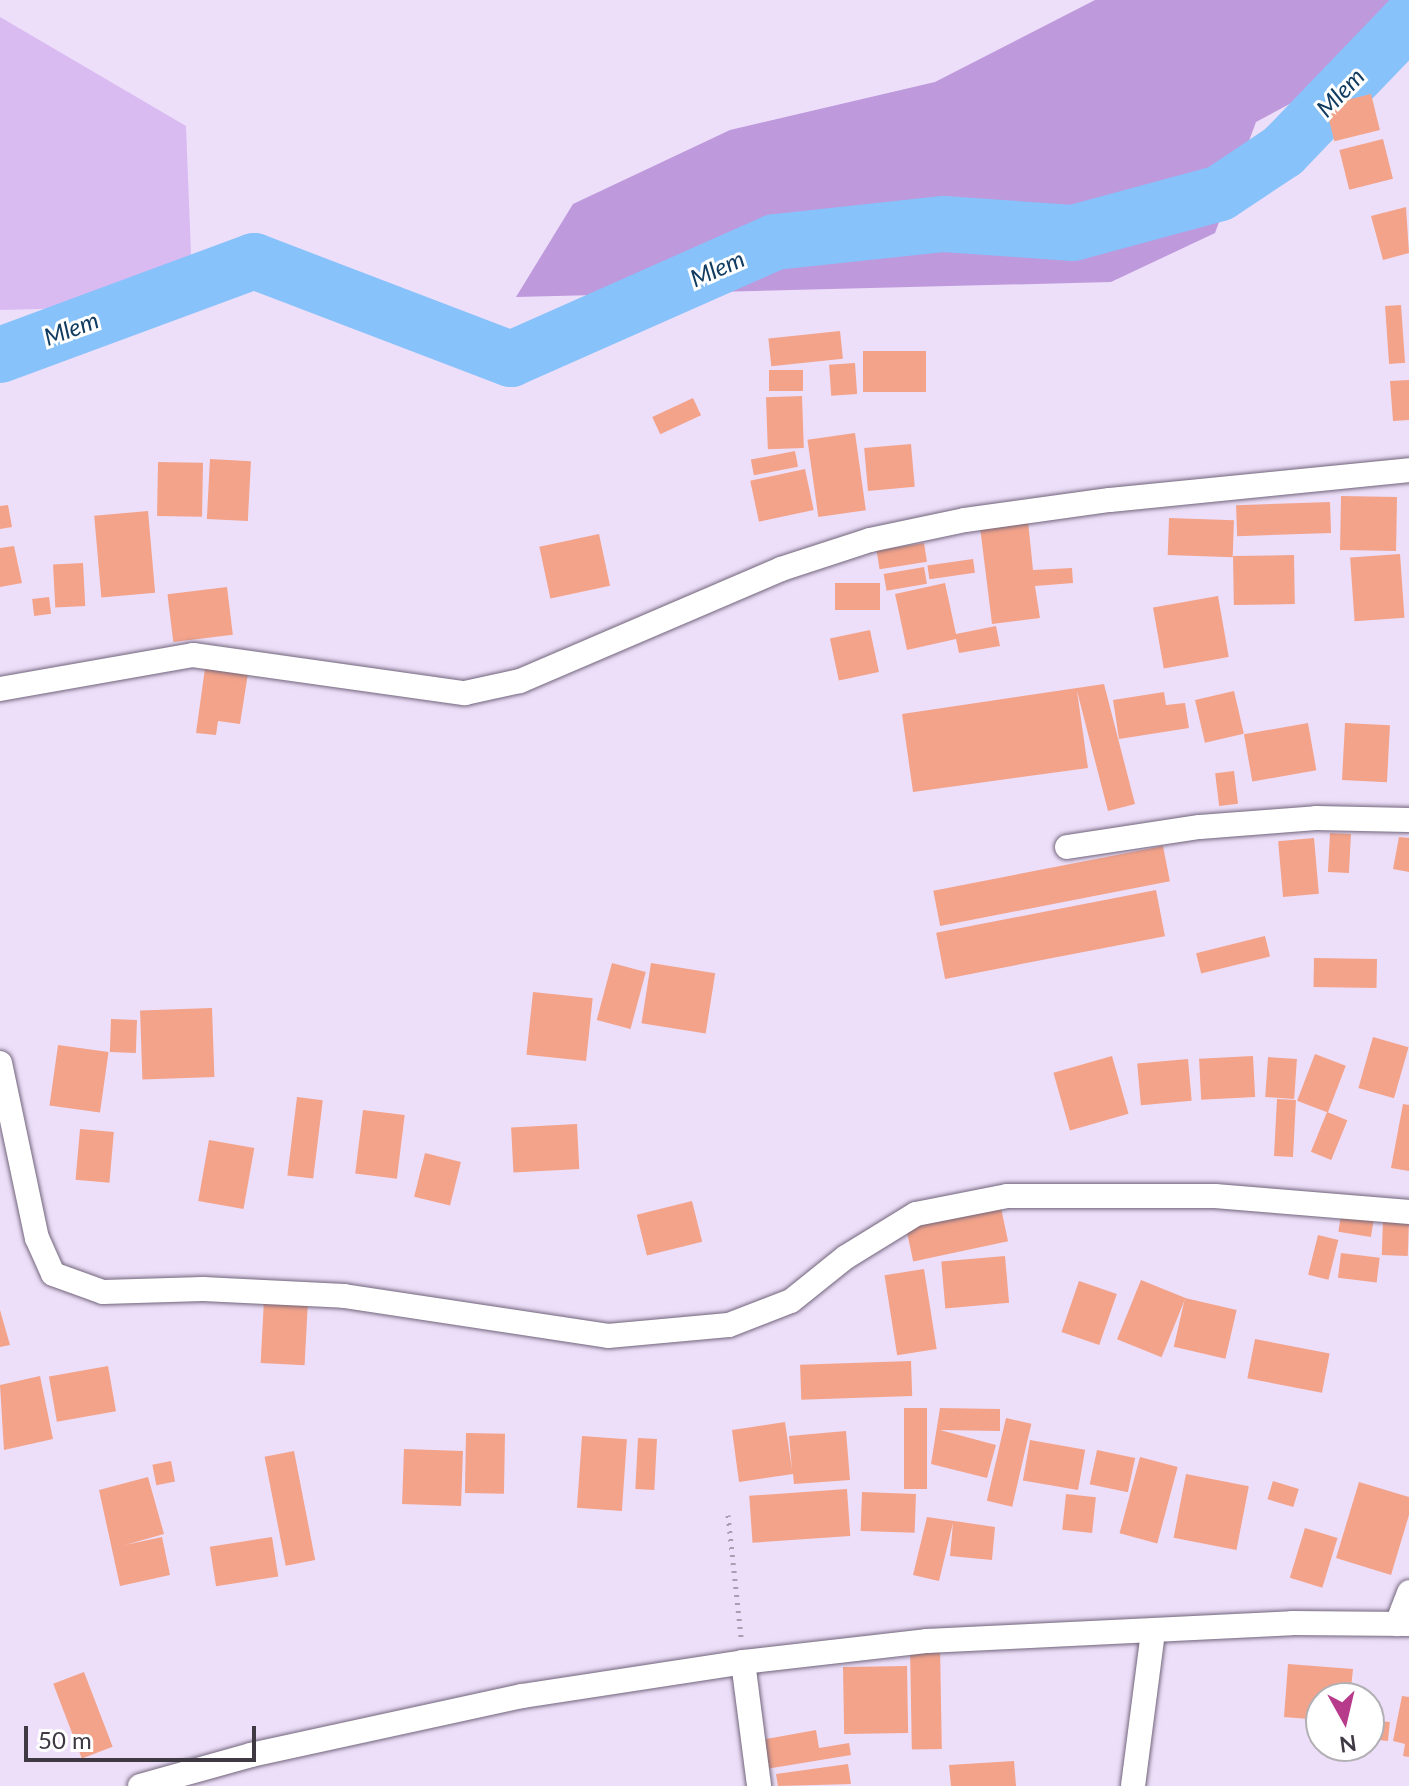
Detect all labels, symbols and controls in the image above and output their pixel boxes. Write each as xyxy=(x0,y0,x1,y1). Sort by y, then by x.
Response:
water label: Mlem xyxy=(1310,62,1370,122)
water label: Mlem xyxy=(685,243,749,293)
water label: Mlem xyxy=(40,305,102,351)
north arrow xyxy=(1305,1682,1385,1762)
scale bar xyxy=(28,1710,260,1760)
text: 50 m xyxy=(38,1725,92,1754)
text: N xyxy=(1338,1730,1358,1759)

